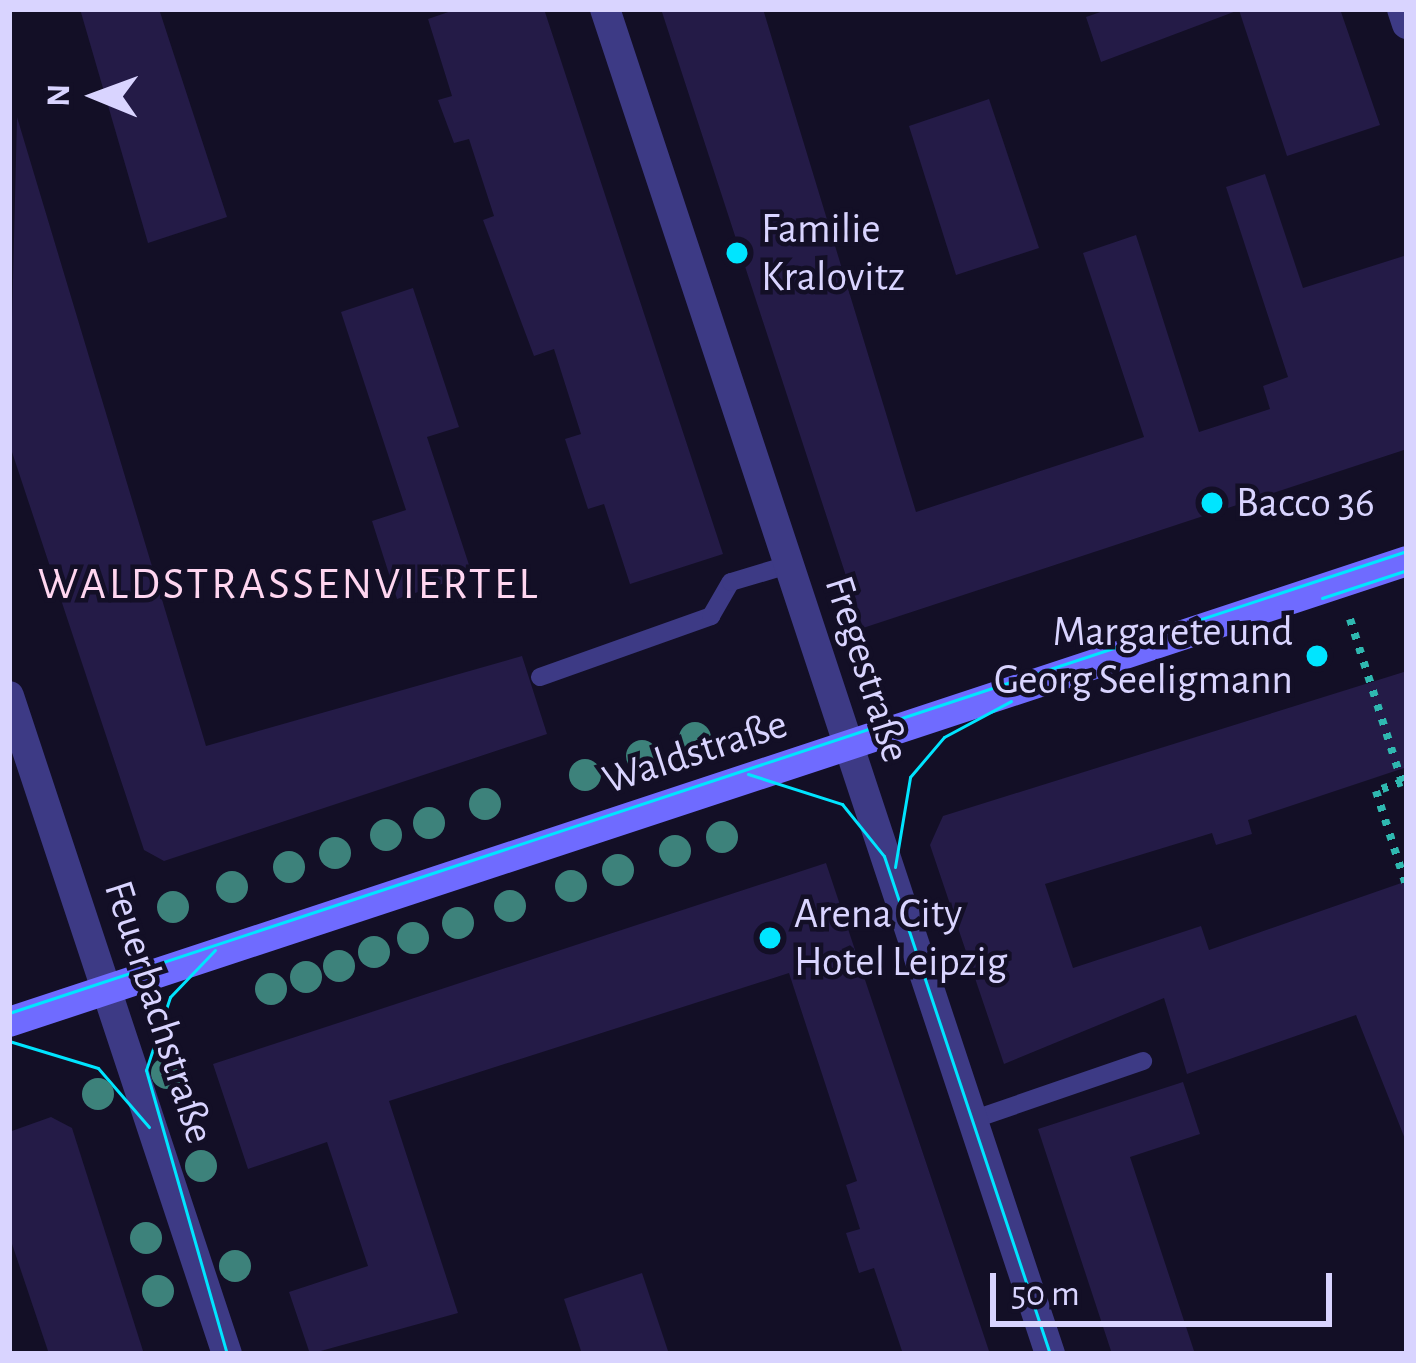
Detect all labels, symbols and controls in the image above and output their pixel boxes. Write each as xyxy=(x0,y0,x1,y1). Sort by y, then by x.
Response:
north arrow xyxy=(36,36,156,156)
text: N xyxy=(43,84,76,107)
place label: Familie Kralovitz xyxy=(761,204,905,302)
marker: Familie Kralovitz xyxy=(724,240,750,266)
place label: Bacco 36 xyxy=(1236,478,1375,528)
marker: Bacco 36 xyxy=(1199,490,1225,516)
district label: WALDSTRASSENVIERTEL xyxy=(38,558,540,612)
street label: Fregestraße xyxy=(813,569,921,769)
place label: Margarete und Georg Seeligmann xyxy=(994,607,1293,706)
marker: Margarete und Georg Seeligmann xyxy=(1304,643,1330,669)
street label: Waldstraße xyxy=(596,699,794,805)
street label: Feuerbachstraße xyxy=(93,874,225,1150)
place label: Arena City Hotel Leipzig xyxy=(794,889,1007,988)
marker: Arena City Hotel Leipzig xyxy=(757,925,783,951)
scale bar xyxy=(996,1249,1338,1323)
text: 50 m xyxy=(1011,1276,1080,1312)

